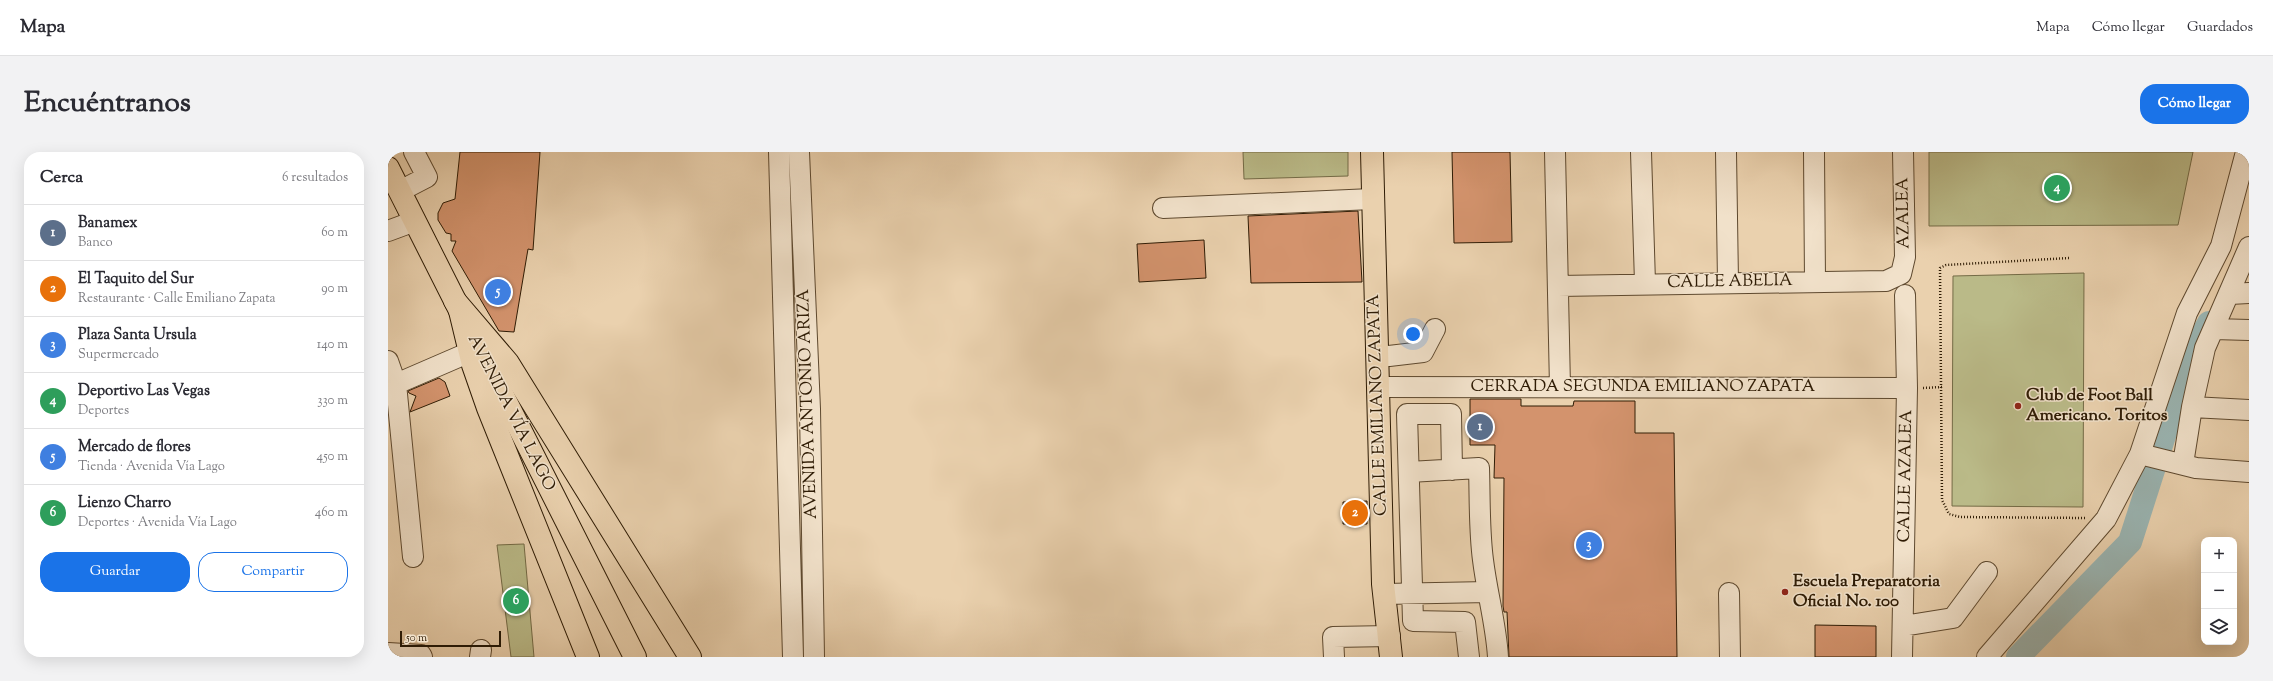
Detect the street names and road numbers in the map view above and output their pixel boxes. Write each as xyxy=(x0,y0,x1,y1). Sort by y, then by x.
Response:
street label: AZALEA xyxy=(1891,177,1917,249)
street label: CALLE ABELIA xyxy=(1667,269,1793,295)
street label: AVENIDA ANTONIO ARIZA xyxy=(792,288,824,520)
street label: CALLE EMILIANO ZAPATA xyxy=(1362,293,1394,516)
street label: AVENIDA VÍA LAGO xyxy=(461,331,561,495)
street label: CERRADA SEGUNDA EMILIANO ZAPATA xyxy=(1471,375,1816,399)
street label: CALLE AZALEA xyxy=(1893,409,1919,543)

